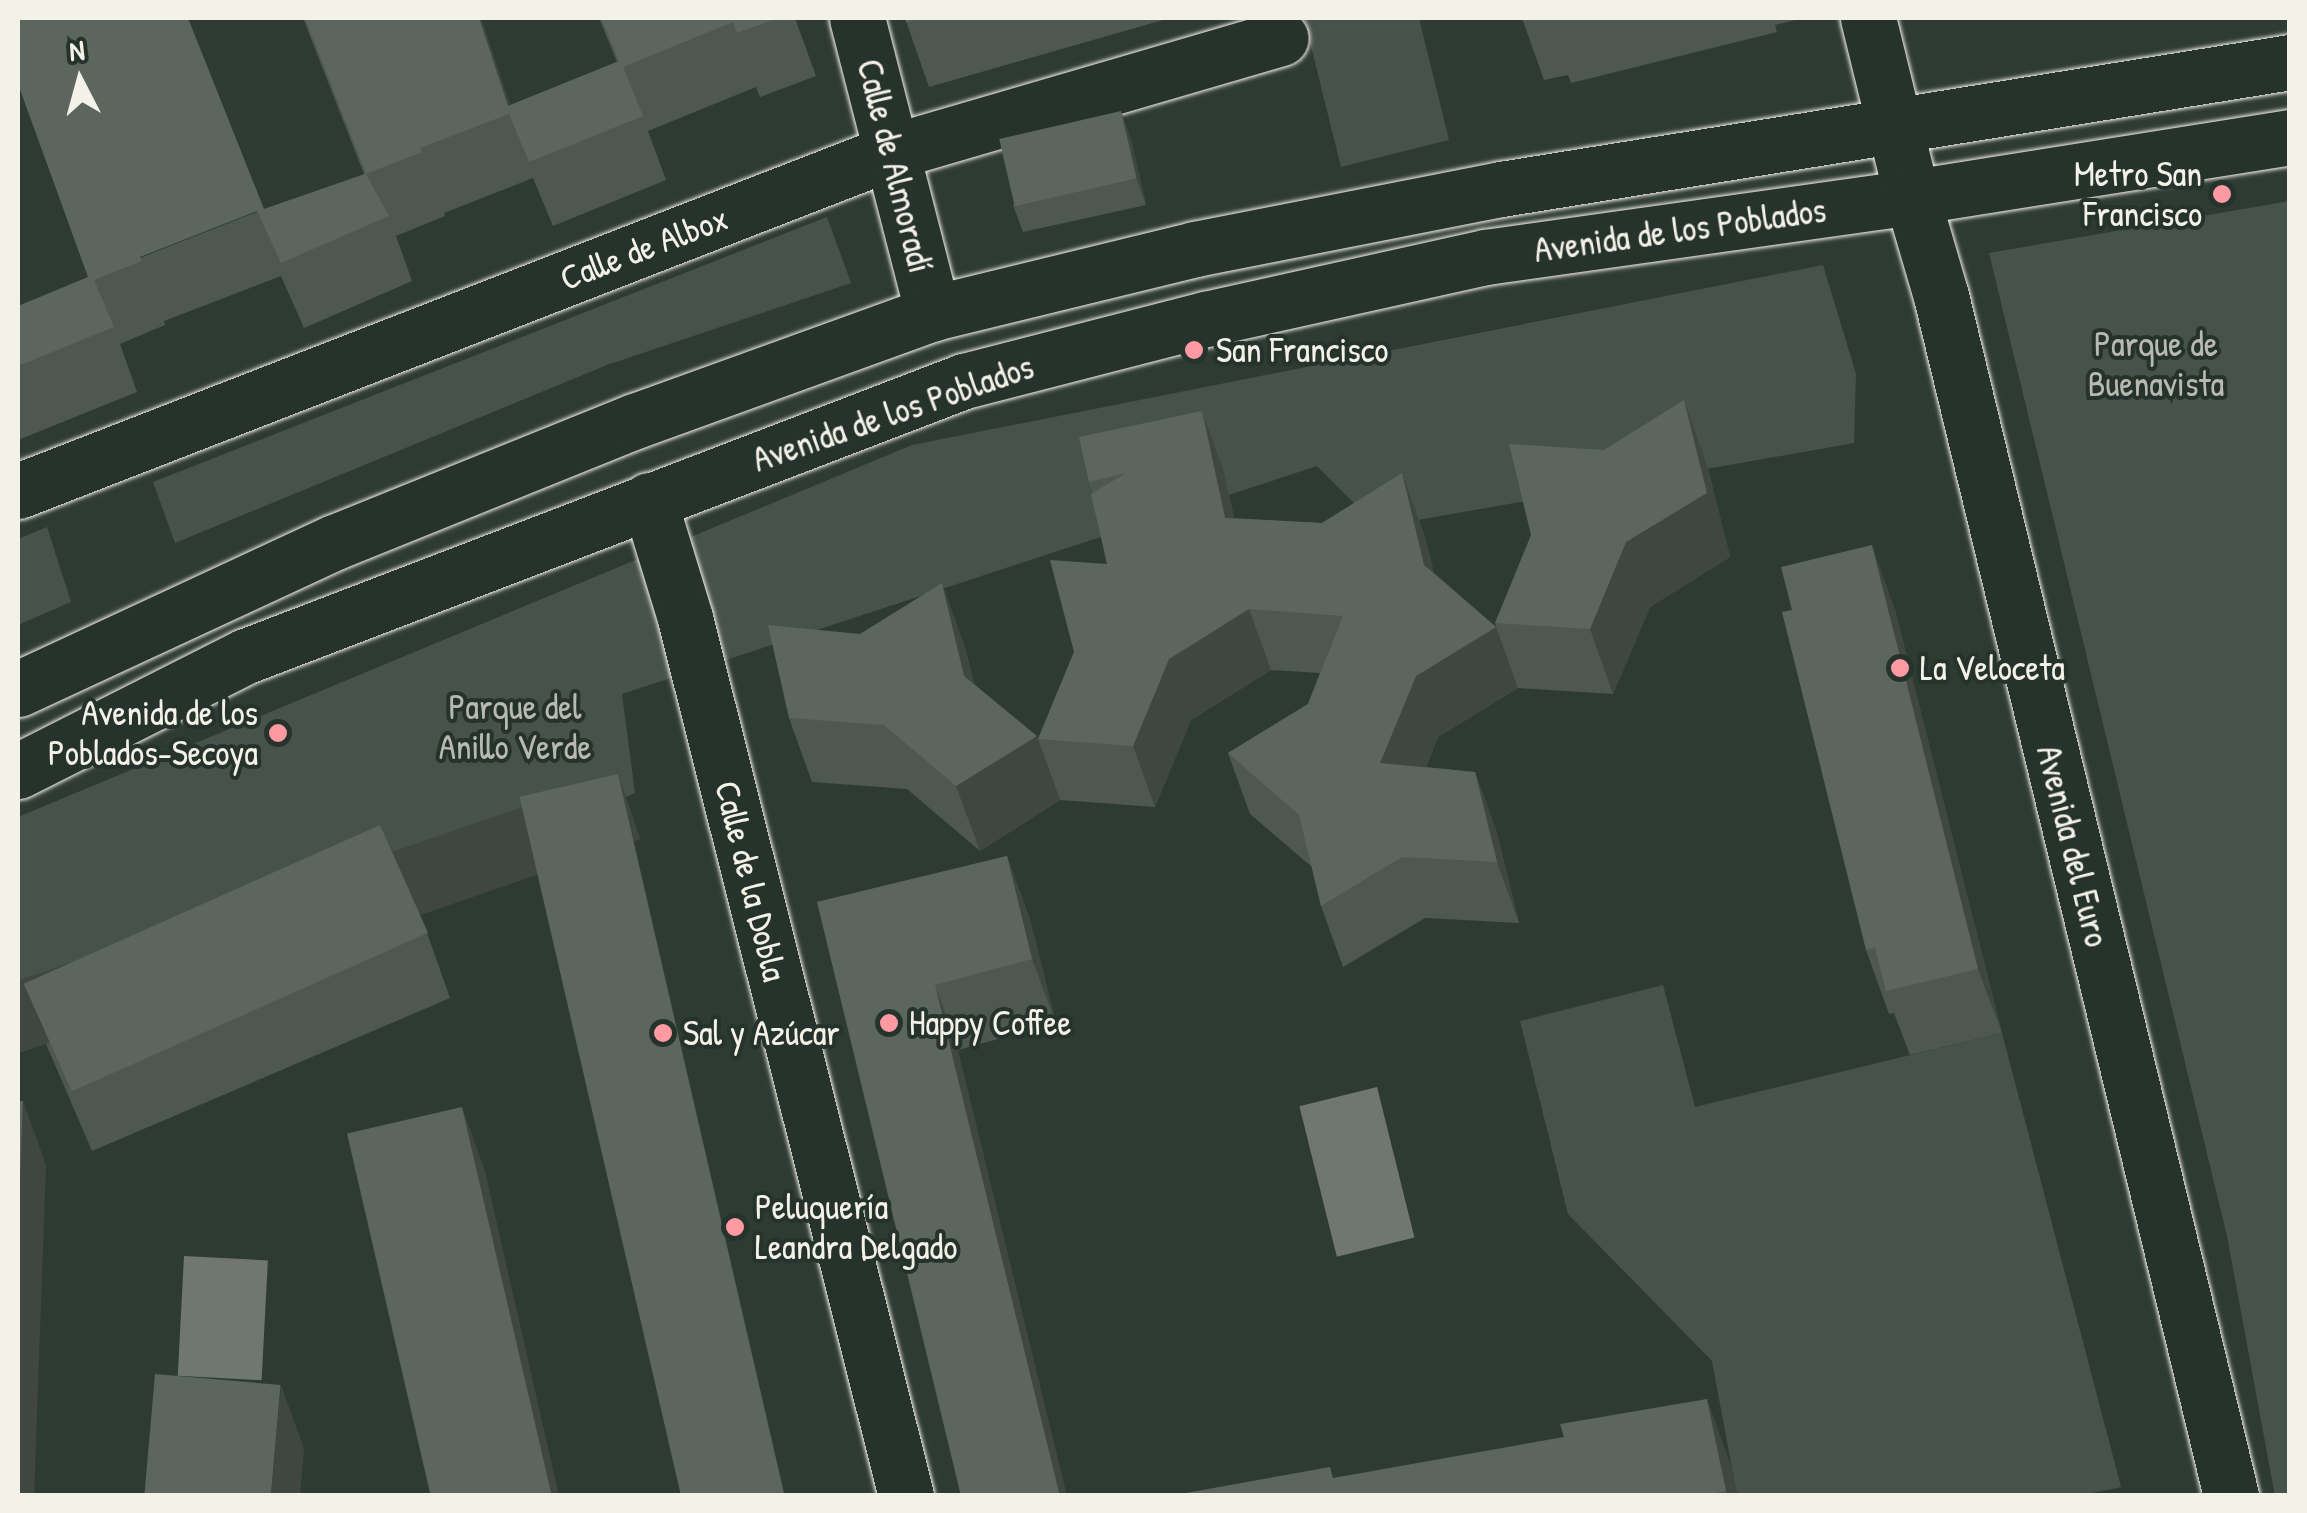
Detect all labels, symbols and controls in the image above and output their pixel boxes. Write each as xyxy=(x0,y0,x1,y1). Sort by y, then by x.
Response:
north arrow xyxy=(30,30,130,130)
text: N xyxy=(67,30,86,70)
street label: Calle de Almoradí xyxy=(848,55,942,277)
place label: Metro San Francisco xyxy=(2074,153,2202,235)
marker: Metro San Francisco xyxy=(2211,183,2233,205)
street label: Avenida de los Poblados xyxy=(1531,189,1829,271)
street label: Calle de Albox xyxy=(554,197,734,299)
park label: Parque de Buenavista xyxy=(2088,323,2224,405)
place label: San Francisco xyxy=(1216,329,1388,371)
marker: San Francisco xyxy=(1181,337,1207,363)
street label: Avenida de los Poblados xyxy=(747,345,1039,481)
place label: La Veloceta xyxy=(1920,647,2065,689)
marker: La Veloceta xyxy=(1889,657,1911,679)
park label: Parque del Anillo Verde xyxy=(439,686,591,768)
place label: Avenida de los Poblados-Secoya xyxy=(48,692,258,774)
marker: Avenida de los Poblados-Secoya xyxy=(267,722,289,744)
street label: Avenida del Euro xyxy=(2028,741,2118,951)
street label: Calle de la Dobla xyxy=(706,777,796,985)
place label: Happy Coffee xyxy=(909,1002,1071,1044)
place label: Sal y Azúcar xyxy=(683,1012,840,1054)
marker: Happy Coffee xyxy=(878,1012,900,1034)
marker: Sal y Azúcar xyxy=(652,1022,674,1044)
place label: Peluquería Leandra Delgado xyxy=(755,1186,957,1268)
marker: Peluquería Leandra Delgado xyxy=(724,1216,746,1238)

